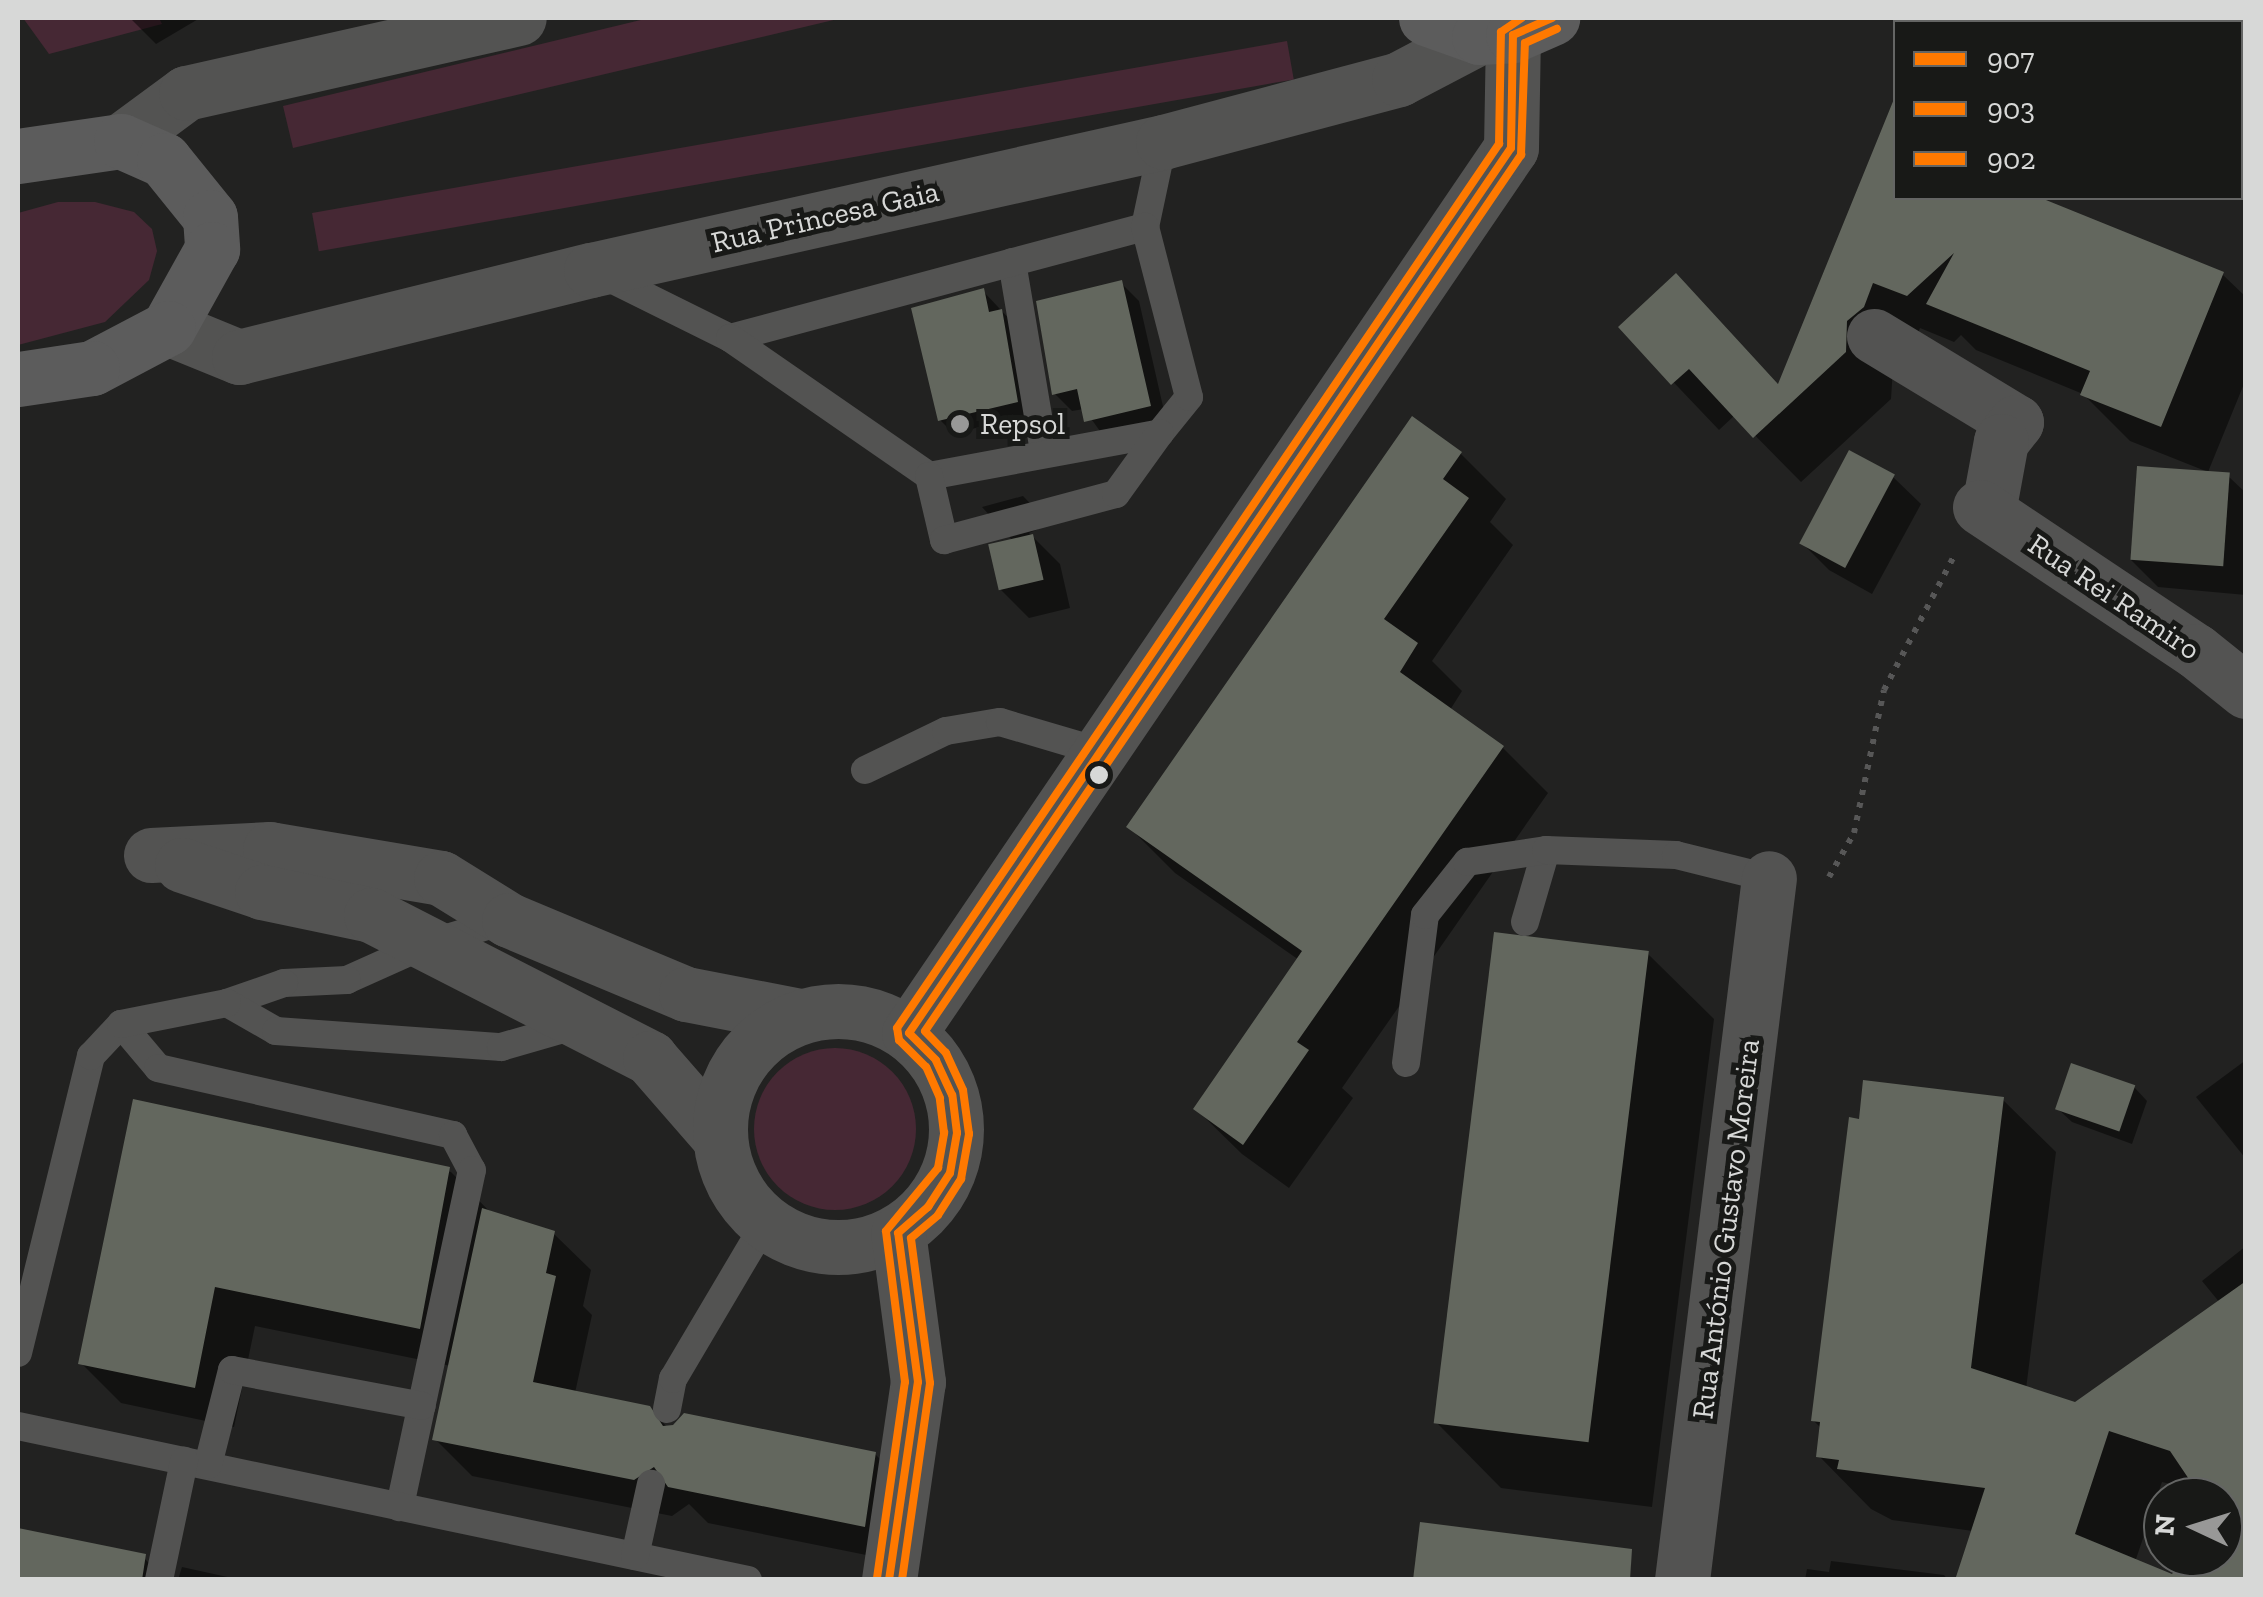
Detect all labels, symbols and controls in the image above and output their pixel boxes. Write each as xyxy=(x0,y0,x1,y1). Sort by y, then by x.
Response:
legend xyxy=(1893,20,2243,200)
text: 907 xyxy=(1987,41,2034,77)
text: 903 xyxy=(1987,91,2035,127)
text: 902 xyxy=(1987,141,2036,177)
street label: Rua Princesa Gaia xyxy=(708,173,942,261)
place label: Repsol xyxy=(980,406,1065,442)
marker: Repsol xyxy=(949,413,971,435)
street label: Rua Rei Ramiro xyxy=(2021,526,2207,668)
unlabelled marker xyxy=(1089,765,1109,785)
street label: Rua António Gustavo Moreira xyxy=(1685,1036,1767,1422)
north arrow xyxy=(2143,1477,2243,1577)
text: N xyxy=(2147,1513,2182,1537)

